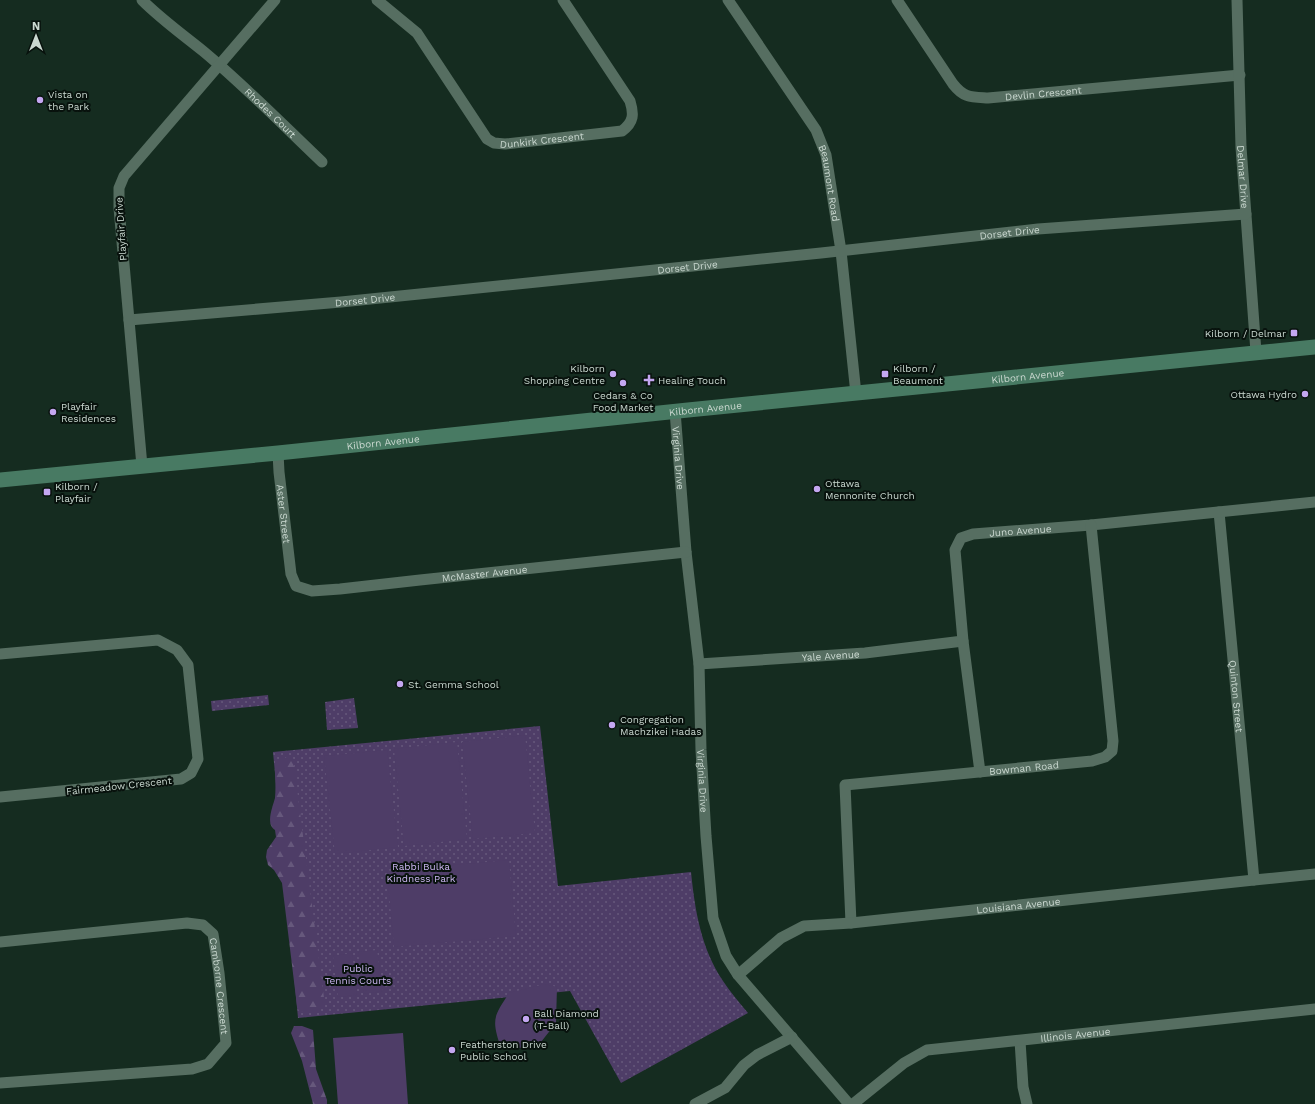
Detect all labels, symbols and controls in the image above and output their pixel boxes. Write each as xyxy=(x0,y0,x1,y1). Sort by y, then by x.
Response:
north arrow xyxy=(16,16,56,56)
text: N xyxy=(32,20,40,33)
street label: Devlin Crescent xyxy=(1004,84,1083,102)
street label: Rhodes Court xyxy=(243,86,299,140)
place label: Vista on the Park xyxy=(48,89,89,112)
marker: Vista on the Park xyxy=(35,95,45,105)
street label: Dunkirk Crescent xyxy=(499,130,585,150)
street label: Beaumont Road xyxy=(817,143,842,222)
street label: Delmar Drive xyxy=(1235,145,1251,209)
street label: Playfair Drive xyxy=(113,197,129,261)
street label: Dorset Drive xyxy=(979,223,1041,241)
street label: Dorset Drive xyxy=(657,258,718,275)
street label: Dorset Drive xyxy=(335,291,396,308)
place label: Kilborn / Delmar xyxy=(1205,328,1286,339)
marker: Kilborn / Delmar xyxy=(1289,328,1299,338)
place label: Kilborn Shopping Centre xyxy=(524,363,605,386)
place label: Kilborn / Beaumont xyxy=(893,363,944,386)
street label: Kilborn Avenue xyxy=(991,367,1065,385)
marker: Kilborn Shopping Centre xyxy=(608,369,618,379)
marker: Kilborn / Beaumont xyxy=(880,369,890,379)
marker: Healing Touch xyxy=(643,374,655,386)
place label: Healing Touch xyxy=(658,375,726,386)
marker: Cedars & Co Food Market xyxy=(618,378,628,388)
place label: Ottawa Hydro xyxy=(1230,389,1297,400)
marker: Ottawa Hydro xyxy=(1300,389,1310,399)
place label: Cedars & Co Food Market xyxy=(593,390,654,413)
street label: Kilborn Avenue xyxy=(668,399,743,417)
place label: Playfair Residences xyxy=(61,401,116,424)
marker: Playfair Residences xyxy=(48,407,58,417)
street label: Virginia Drive xyxy=(671,426,687,490)
street label: Kilborn Avenue xyxy=(346,433,420,451)
place label: Ottawa Mennonite Church xyxy=(825,478,915,501)
place label: Kilborn / Playfair xyxy=(55,481,98,504)
street label: Aster Street xyxy=(275,484,293,545)
marker: Ottawa Mennonite Church xyxy=(812,484,822,494)
marker: Kilborn / Playfair xyxy=(42,487,52,497)
street label: Juno Avenue xyxy=(989,523,1052,538)
street label: McMaster Avenue xyxy=(441,563,528,583)
street label: Yale Avenue xyxy=(802,648,860,663)
street label: Quinton Street xyxy=(1228,660,1245,734)
marker: St. Gemma School xyxy=(395,679,405,689)
place label: St. Gemma School xyxy=(408,679,499,690)
place label: Congregation Machzikei Hadas xyxy=(620,714,701,737)
marker: Congregation Machzikei Hadas xyxy=(607,720,617,730)
street label: Virginia Drive xyxy=(695,749,710,813)
street label: Bowman Road xyxy=(989,759,1059,776)
street label: Fairmeadow Crescent xyxy=(66,775,173,797)
park label: Rabbi Bulka Kindness Park xyxy=(386,861,456,884)
street label: Louisiana Avenue xyxy=(976,895,1061,915)
street label: Camborne Crescent xyxy=(208,937,231,1036)
park label: Public Tennis Courts xyxy=(325,963,391,986)
place label: Ball Diamond (T-Ball) xyxy=(534,1008,599,1031)
marker: Ball Diamond (T-Ball) xyxy=(521,1014,531,1024)
street label: Illinois Avenue xyxy=(1040,1025,1111,1043)
place label: Featherston Drive Public School xyxy=(460,1039,547,1062)
marker: Featherston Drive Public School xyxy=(447,1045,457,1055)

